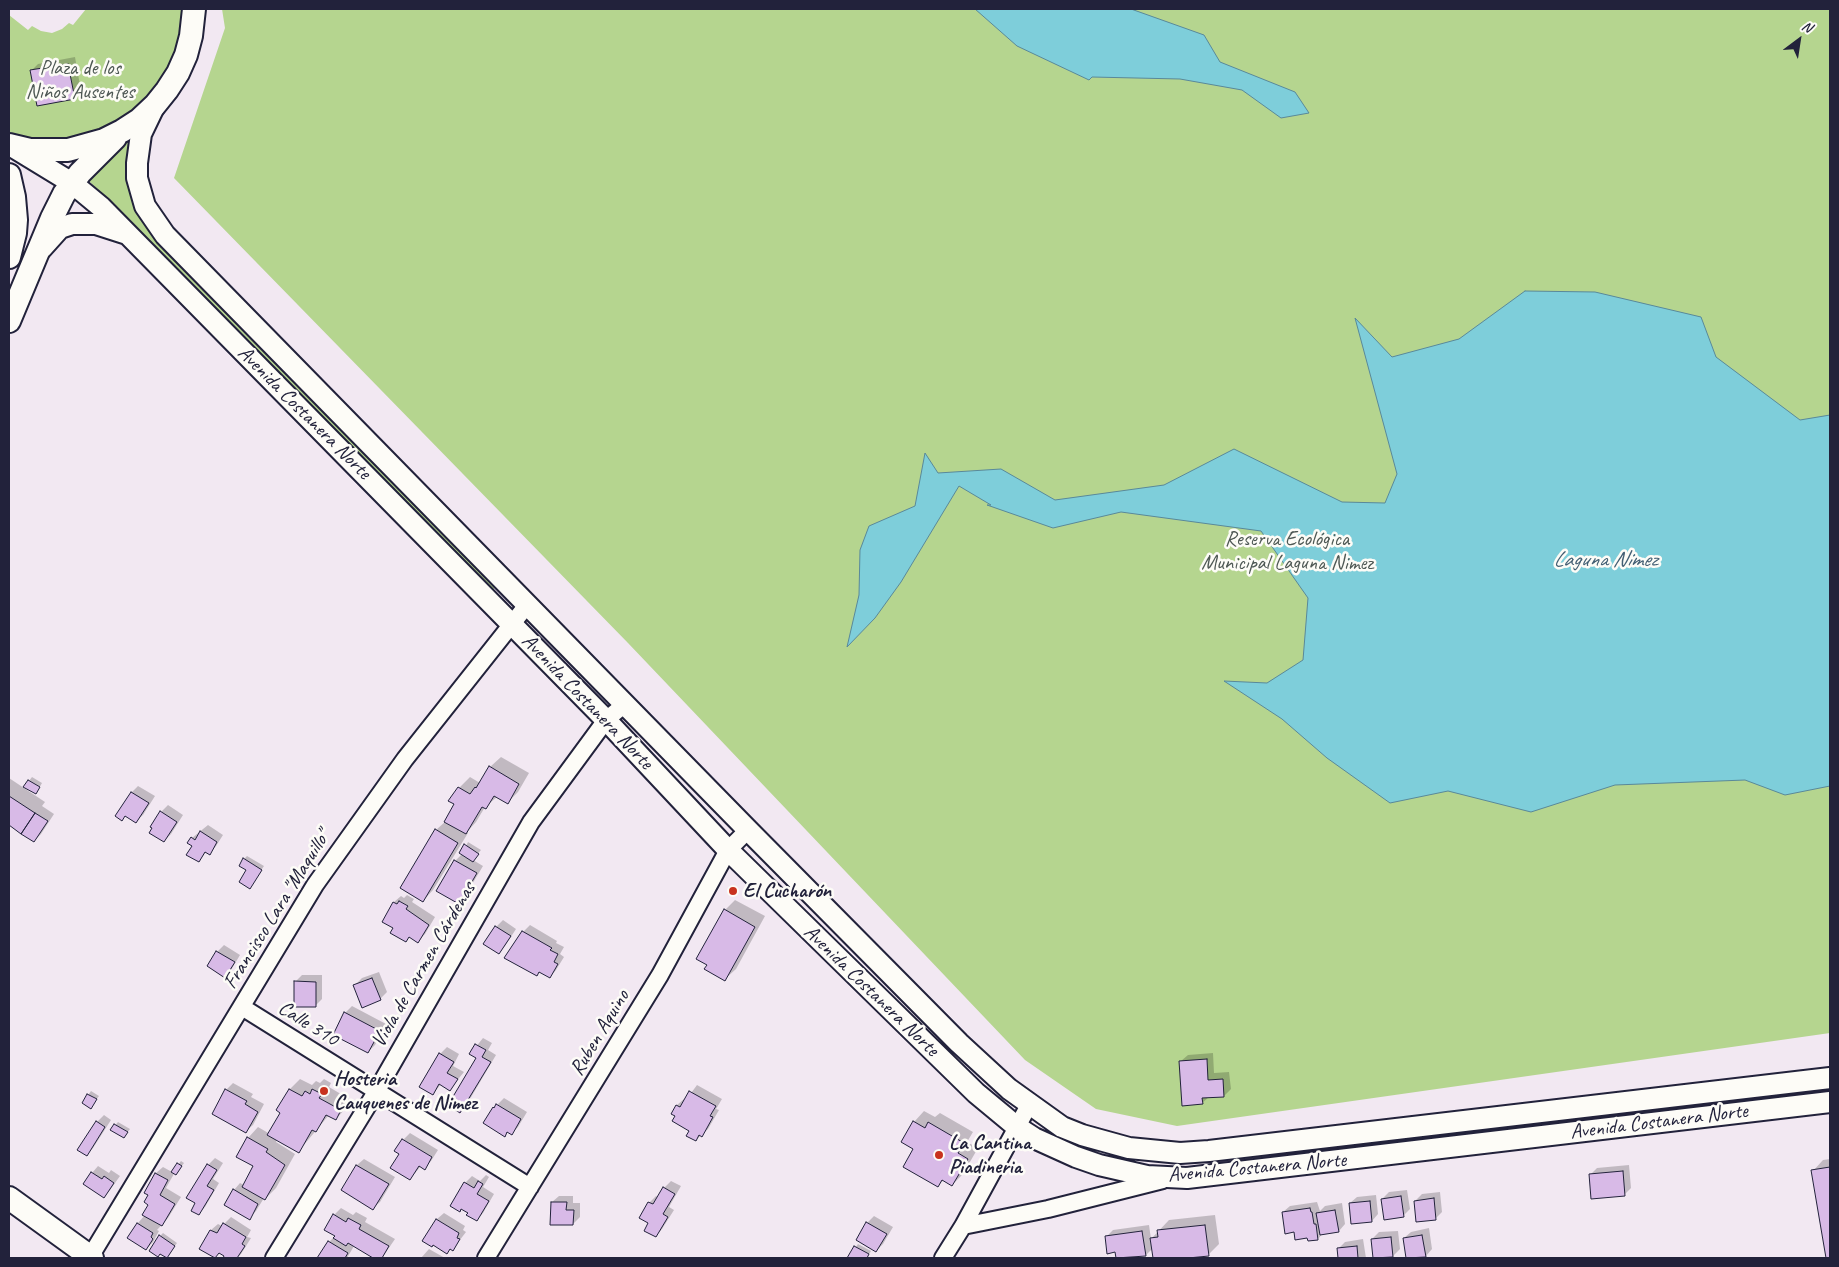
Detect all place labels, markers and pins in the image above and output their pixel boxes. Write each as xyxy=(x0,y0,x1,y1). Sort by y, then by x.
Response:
place label: El Cucharón xyxy=(743,878,831,904)
marker: El Cucharón xyxy=(727,885,739,897)
place label: Hosteria Cauquenes de Nimez xyxy=(334,1066,477,1116)
marker: Hosteria Cauquenes de Nimez xyxy=(318,1085,330,1097)
place label: La Cantina Piadineria xyxy=(949,1130,1031,1180)
marker: La Cantina Piadineria xyxy=(933,1149,945,1161)

